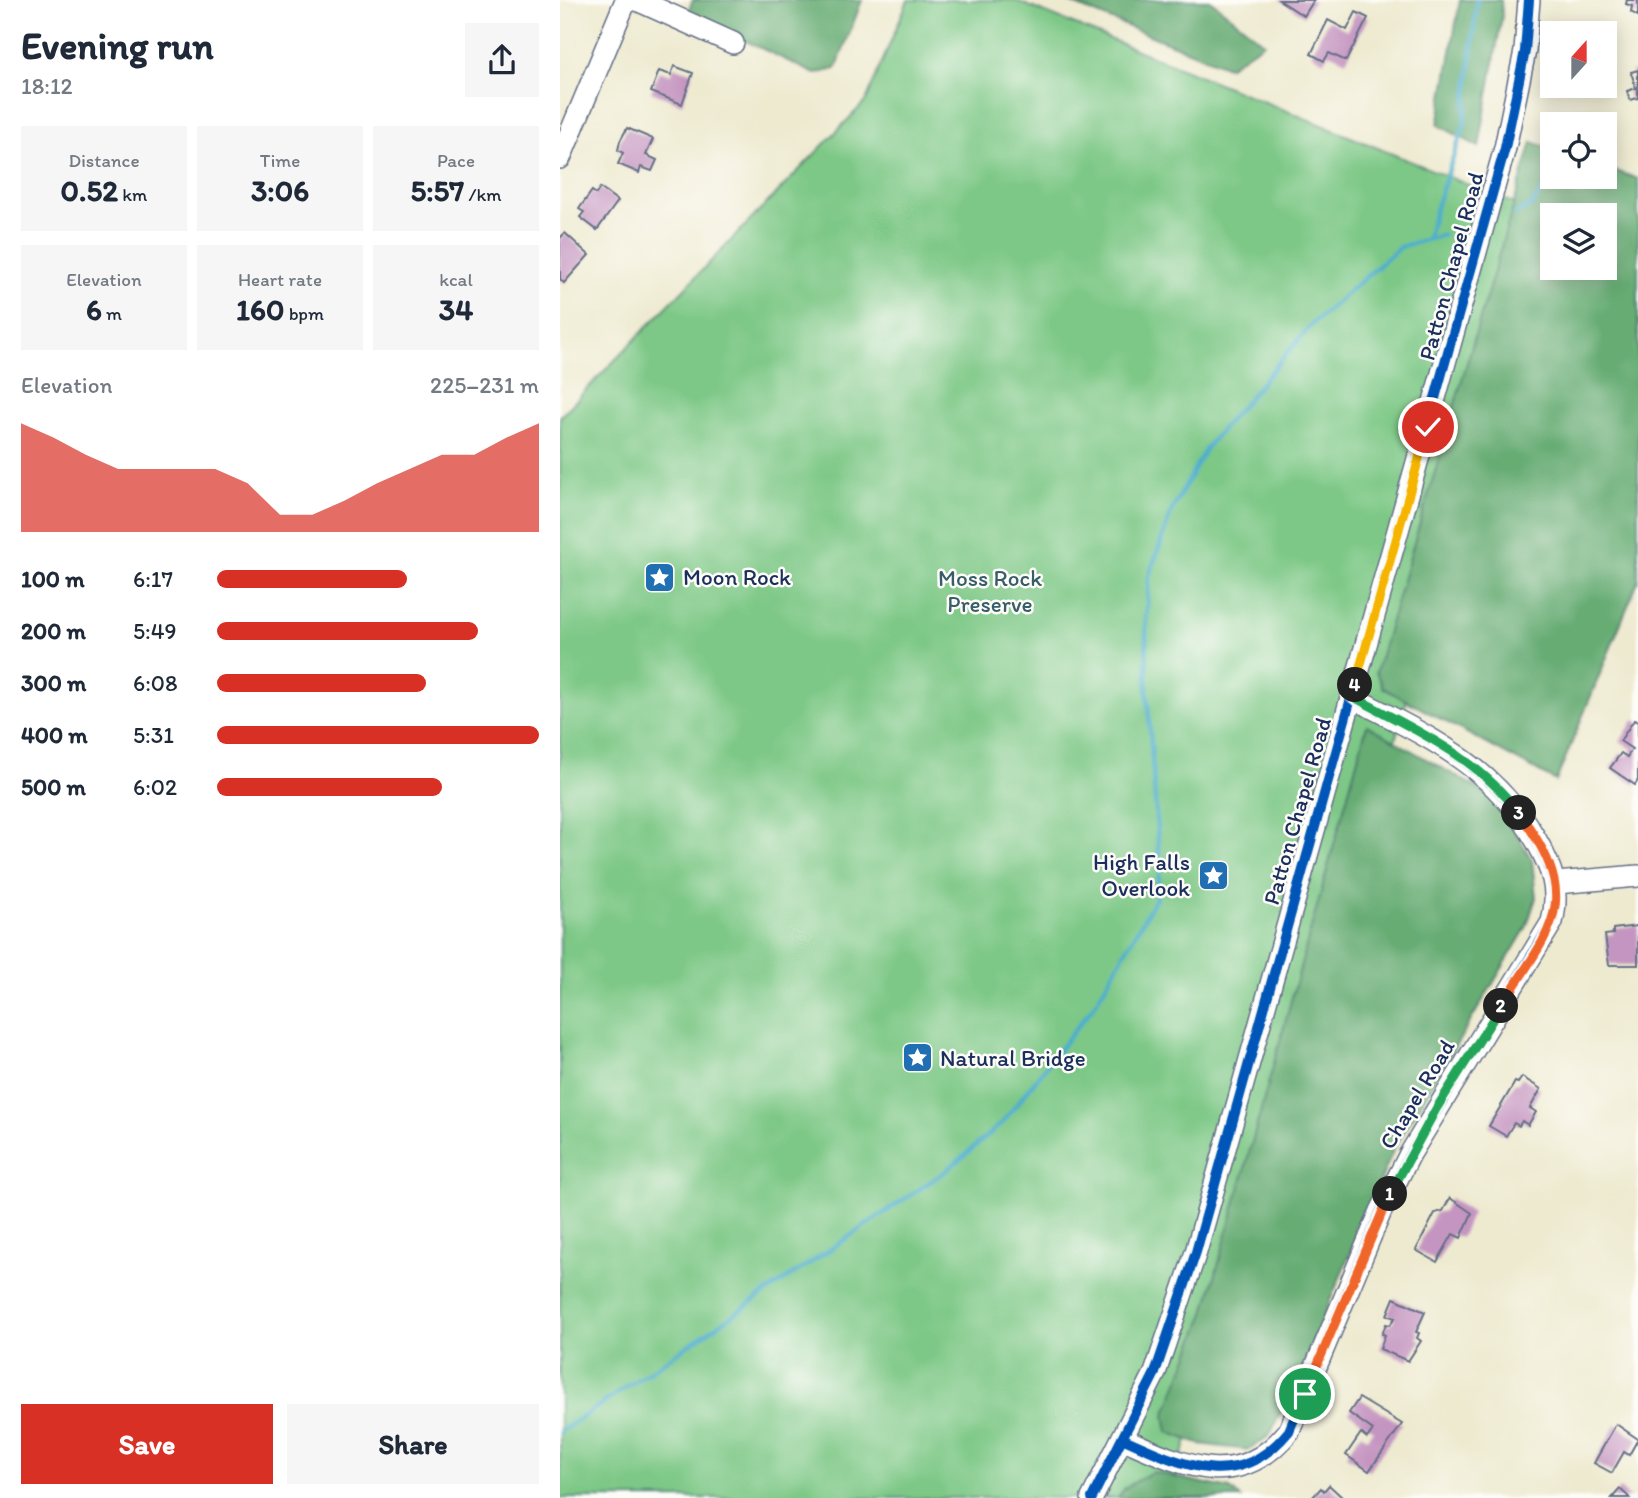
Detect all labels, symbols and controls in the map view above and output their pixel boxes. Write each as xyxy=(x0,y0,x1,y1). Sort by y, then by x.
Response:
north arrow xyxy=(1540,21,1617,98)
map controls xyxy=(1540,21,1617,280)
text: Evening run xyxy=(21,23,214,69)
button: share xyxy=(465,23,539,97)
text: 18:12 xyxy=(21,72,73,100)
button: locate xyxy=(1540,112,1617,189)
text: Distance xyxy=(68,149,140,172)
text: Time xyxy=(260,149,300,172)
text: Pace xyxy=(437,149,475,172)
street label: Patton Chapel Road xyxy=(1412,169,1490,363)
text: 0.52 xyxy=(61,172,118,209)
text: 3:06 xyxy=(251,172,309,209)
text: 5:57 xyxy=(410,172,464,209)
text: km xyxy=(118,183,147,206)
text: /km xyxy=(464,183,502,206)
button: layers xyxy=(1540,203,1617,280)
text: Elevation xyxy=(66,268,142,291)
text: Heart rate xyxy=(238,268,322,291)
text: kcal xyxy=(439,268,473,291)
text: 6 xyxy=(86,291,102,328)
text: 160 xyxy=(236,291,284,328)
text: 34 xyxy=(439,291,473,328)
text: m xyxy=(102,302,122,325)
text: bpm xyxy=(284,302,324,325)
text: Elevation xyxy=(21,371,112,399)
text: 225–231 m xyxy=(430,371,539,399)
pin xyxy=(1398,397,1458,457)
icon: check xyxy=(1409,408,1447,446)
place icon: Moon Rock xyxy=(643,560,677,594)
place label: Moon Rock xyxy=(683,563,791,591)
park label: Moss Rock Preserve xyxy=(938,564,1042,618)
text: 100 m xyxy=(21,565,85,593)
text: 6:17 xyxy=(133,565,173,593)
text: 200 m xyxy=(21,617,86,645)
text: 5:49 xyxy=(133,617,177,645)
pin: 4 xyxy=(1338,668,1372,702)
text: 300 m xyxy=(21,669,86,697)
text: 6:08 xyxy=(133,669,178,697)
text: 4 xyxy=(1349,673,1360,696)
street label: Patton Chapel Road xyxy=(1257,714,1337,908)
text: 400 m xyxy=(21,721,88,749)
text: 5:31 xyxy=(133,721,174,749)
text: 500 m xyxy=(21,773,86,801)
text: 6:02 xyxy=(133,773,177,801)
pin: 3 xyxy=(1502,796,1536,830)
text: 3 xyxy=(1513,801,1524,824)
place label: High Falls Overlook xyxy=(1093,848,1190,902)
place icon: High Falls Overlook xyxy=(1196,858,1230,892)
pin: 2 xyxy=(1483,988,1518,1024)
text: 2 xyxy=(1496,994,1506,1017)
street label: Chapel Road xyxy=(1373,1034,1461,1154)
place icon: Natural Bridge xyxy=(900,1041,934,1075)
place label: Natural Bridge xyxy=(940,1044,1086,1072)
pin: 1 xyxy=(1372,1176,1408,1212)
text: 1 xyxy=(1385,1182,1394,1205)
pin xyxy=(1275,1364,1335,1424)
icon: arrive xyxy=(1286,1375,1324,1413)
button: Save xyxy=(21,1404,273,1484)
button: Share xyxy=(287,1404,539,1484)

